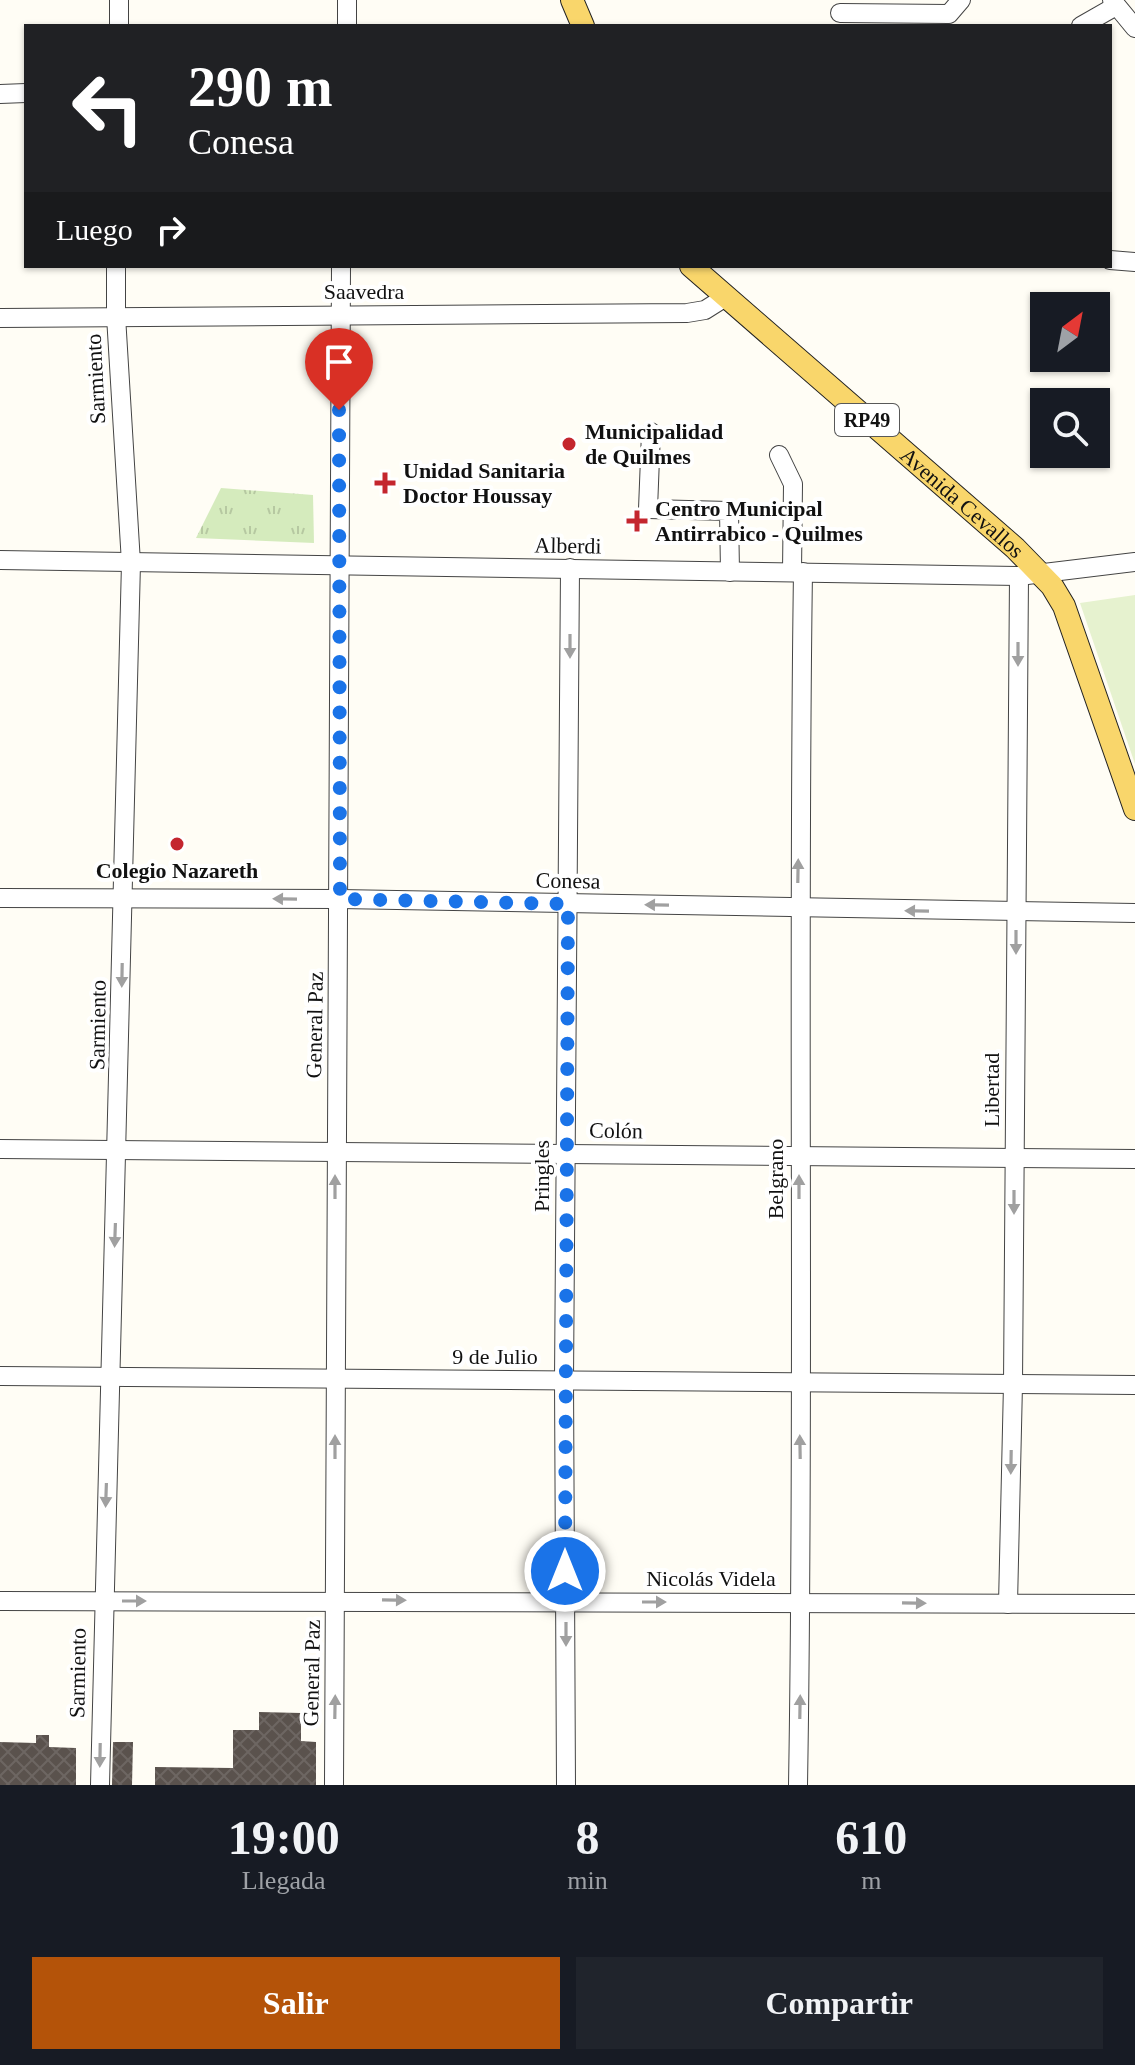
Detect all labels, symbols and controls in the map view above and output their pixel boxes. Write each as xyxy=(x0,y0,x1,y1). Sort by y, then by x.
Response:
icon: left xyxy=(56,56,160,160)
text: 290 m xyxy=(188,56,333,118)
text: Conesa xyxy=(188,122,294,162)
icon: right xyxy=(149,208,193,252)
text: Luego xyxy=(56,213,133,246)
street label: Saavedra xyxy=(324,279,405,304)
north arrow xyxy=(1030,292,1110,372)
map controls xyxy=(1030,292,1110,468)
pin xyxy=(305,328,373,410)
street label: Sarmiento xyxy=(81,333,110,425)
icon: arrive xyxy=(317,340,361,384)
button: search xyxy=(1030,388,1110,468)
road number: RP49 xyxy=(835,404,899,436)
place label: Municipalidad de Quilmes xyxy=(585,419,723,469)
marker: Municipalidad de Quilmes xyxy=(560,435,578,453)
street label: Avenida Cevallos xyxy=(895,442,1029,563)
place label: Unidad Sanitaria Doctor Houssay xyxy=(403,458,565,508)
marker: Unidad Sanitaria Doctor Houssay xyxy=(374,472,396,494)
place label: Centro Municipal Antirrabico - Quilmes xyxy=(655,496,863,546)
marker: Centro Municipal Antirrabico - Quilmes xyxy=(626,510,648,532)
street label: Alberdi xyxy=(534,532,602,559)
one-way arrow xyxy=(564,634,576,659)
one-way arrow xyxy=(1012,642,1024,667)
marker: Colegio Nazareth xyxy=(168,835,186,853)
place label: Colegio Nazareth xyxy=(96,858,258,883)
one-way arrow xyxy=(792,858,805,883)
street label: Conesa xyxy=(535,867,601,894)
one-way arrow xyxy=(272,893,297,905)
one-way arrow xyxy=(644,899,669,912)
one-way arrow xyxy=(904,904,929,917)
one-way arrow xyxy=(1010,930,1022,955)
one-way arrow xyxy=(116,963,129,988)
street label: General Paz xyxy=(301,971,328,1079)
street label: Sarmiento xyxy=(84,980,111,1070)
street label: Libertad xyxy=(979,1053,1004,1127)
street label: Colón xyxy=(589,1118,643,1143)
street label: Belgrano xyxy=(763,1139,788,1219)
street label: Pringles xyxy=(529,1140,554,1212)
one-way arrow xyxy=(329,1174,341,1199)
one-way arrow xyxy=(792,1174,805,1199)
one-way arrow xyxy=(1008,1190,1020,1215)
one-way arrow xyxy=(108,1223,121,1248)
street label: 9 de Julio xyxy=(452,1344,538,1369)
one-way arrow xyxy=(329,1434,341,1459)
one-way arrow xyxy=(794,1434,806,1459)
one-way arrow xyxy=(1005,1450,1018,1475)
one-way arrow xyxy=(99,1483,112,1508)
position arrow xyxy=(523,1529,607,1613)
street label: Nicolás Videla xyxy=(646,1566,776,1591)
one-way arrow xyxy=(382,1594,407,1607)
one-way arrow xyxy=(122,1595,147,1607)
one-way arrow xyxy=(642,1596,667,1608)
one-way arrow xyxy=(902,1597,927,1609)
street label: General Paz xyxy=(298,1619,325,1727)
one-way arrow xyxy=(560,1622,572,1647)
street label: Sarmiento xyxy=(64,1628,91,1718)
one-way arrow xyxy=(329,1694,341,1719)
one-way arrow xyxy=(793,1694,806,1719)
one-way arrow xyxy=(94,1743,107,1768)
text: 19:00 xyxy=(228,1811,340,1864)
text: 8 xyxy=(575,1811,599,1864)
text: 610 xyxy=(835,1811,907,1864)
text: Llegada xyxy=(242,1866,326,1895)
text: min xyxy=(567,1866,608,1895)
text: m xyxy=(861,1866,881,1895)
button: Salir xyxy=(32,1957,560,2049)
button: Compartir xyxy=(576,1957,1103,2049)

